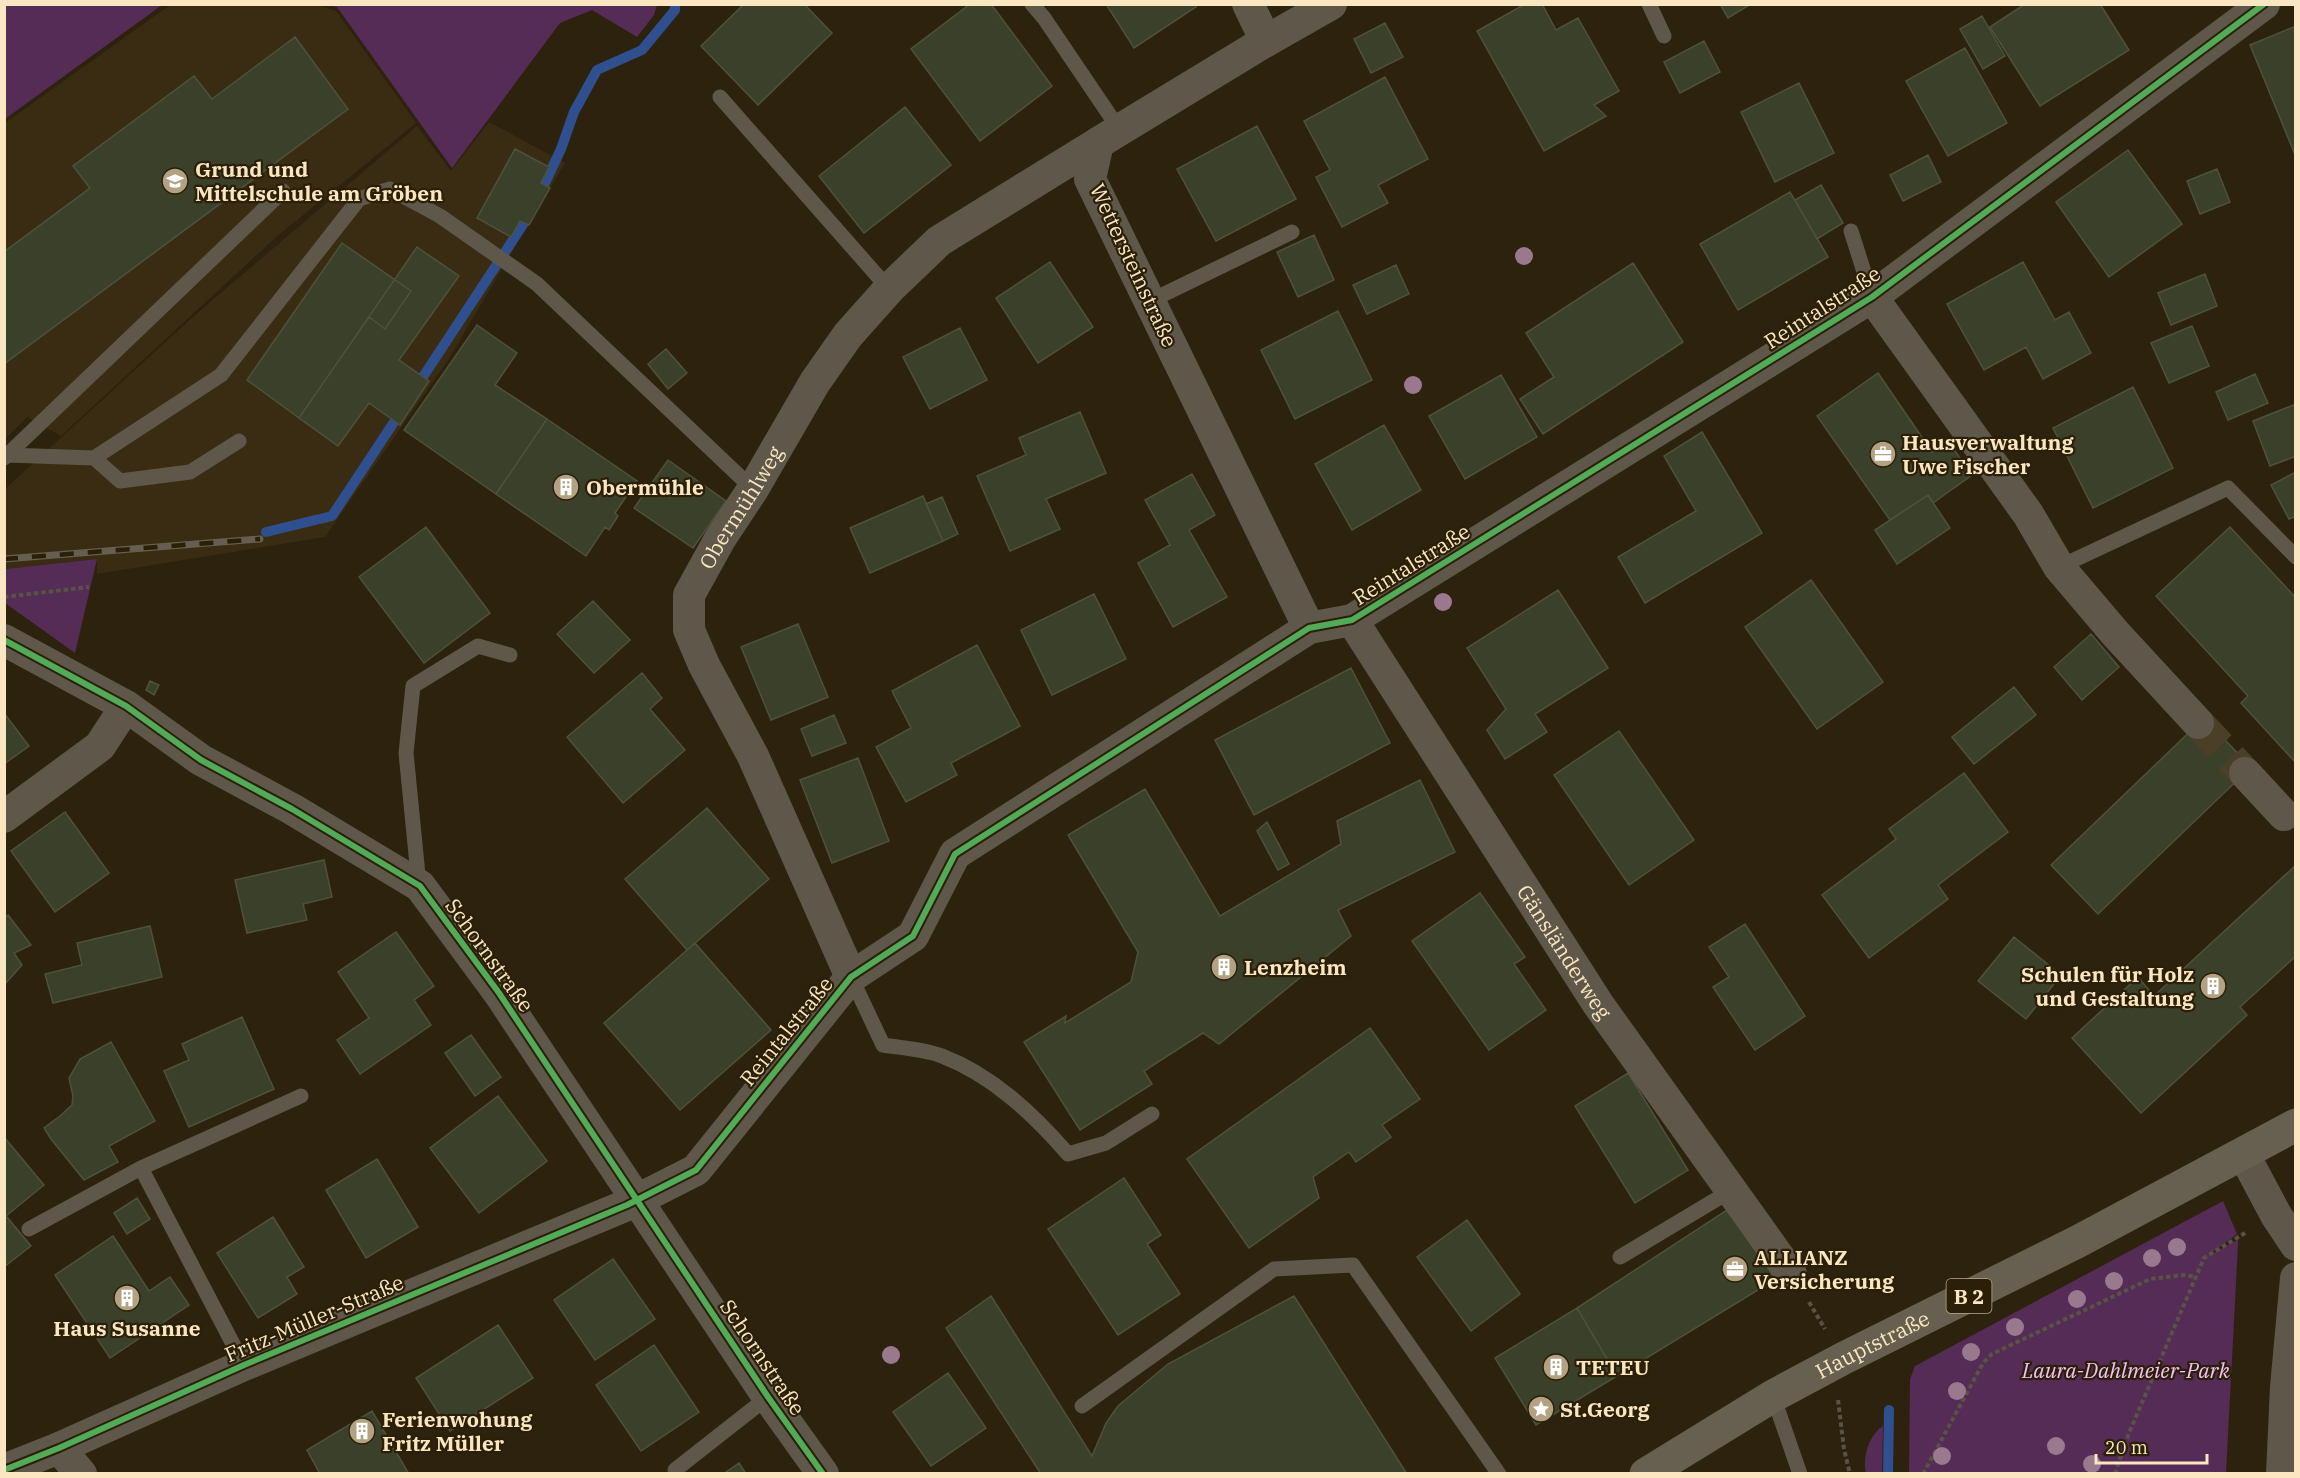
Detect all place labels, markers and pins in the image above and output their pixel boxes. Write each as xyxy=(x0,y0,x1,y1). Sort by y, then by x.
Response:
place label: Grund und Mittelschule am Gröben xyxy=(195,155,443,207)
school or university icon: Grund und Mittelschule am Gröben xyxy=(160,166,190,196)
place label: Hausverwaltung Uwe Fischer xyxy=(1902,428,2074,480)
office icon: Hausverwaltung Uwe Fischer xyxy=(1868,439,1898,469)
building icon: Obermühle xyxy=(551,472,581,502)
place label: Obermühle xyxy=(586,473,704,501)
building icon: Lenzheim xyxy=(1209,952,1239,982)
place label: Lenzheim xyxy=(1244,953,1347,981)
place label: Schulen für Holz und Gestaltung xyxy=(2021,960,2195,1012)
building icon: Schulen für Holz und Gestaltung xyxy=(2198,971,2228,1001)
place label: ALLIANZ Versicherung xyxy=(1754,1243,1895,1295)
office icon: ALLIANZ Versicherung xyxy=(1720,1254,1750,1284)
building icon: Haus Susanne xyxy=(112,1283,142,1313)
place label: Haus Susanne xyxy=(53,1314,201,1342)
building icon: TETEU xyxy=(1541,1352,1571,1382)
place label: TETEU xyxy=(1576,1353,1650,1381)
place icon: St.Georg xyxy=(1526,1394,1556,1424)
place label: St.Georg xyxy=(1560,1395,1650,1423)
place label: Ferienwohung Fritz Müller xyxy=(382,1405,533,1457)
building icon: Ferienwohung Fritz Müller xyxy=(347,1416,377,1446)

